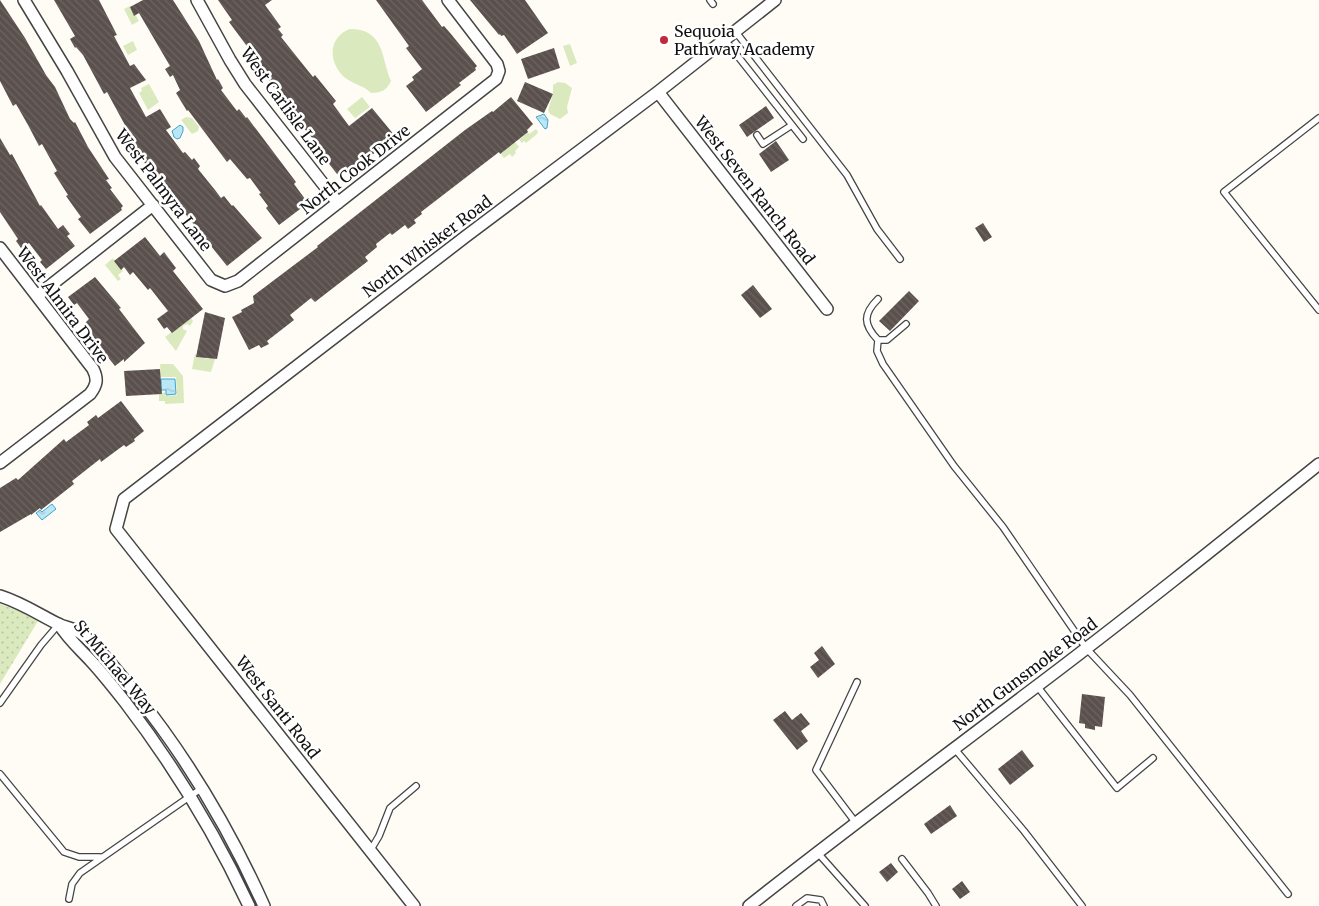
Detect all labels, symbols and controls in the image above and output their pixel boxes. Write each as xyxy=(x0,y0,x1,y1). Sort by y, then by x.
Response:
place label: Sequoia Pathway Academy xyxy=(674,21,815,59)
marker: Sequoia Pathway Academy xyxy=(658,34,670,46)
street label: West Carlisle Lane xyxy=(236,43,335,169)
street label: West Seven Ranch Road xyxy=(690,111,819,268)
street label: North Cook Drive xyxy=(296,120,414,218)
street label: West Palmyra Lane xyxy=(111,124,216,255)
street label: North Whisker Road xyxy=(358,191,496,301)
street label: West Almira Drive xyxy=(12,242,113,367)
street label: North Gunsmoke Road xyxy=(949,613,1101,735)
street label: St Michael Way xyxy=(70,616,161,719)
street label: West Santi Road xyxy=(231,651,324,762)

